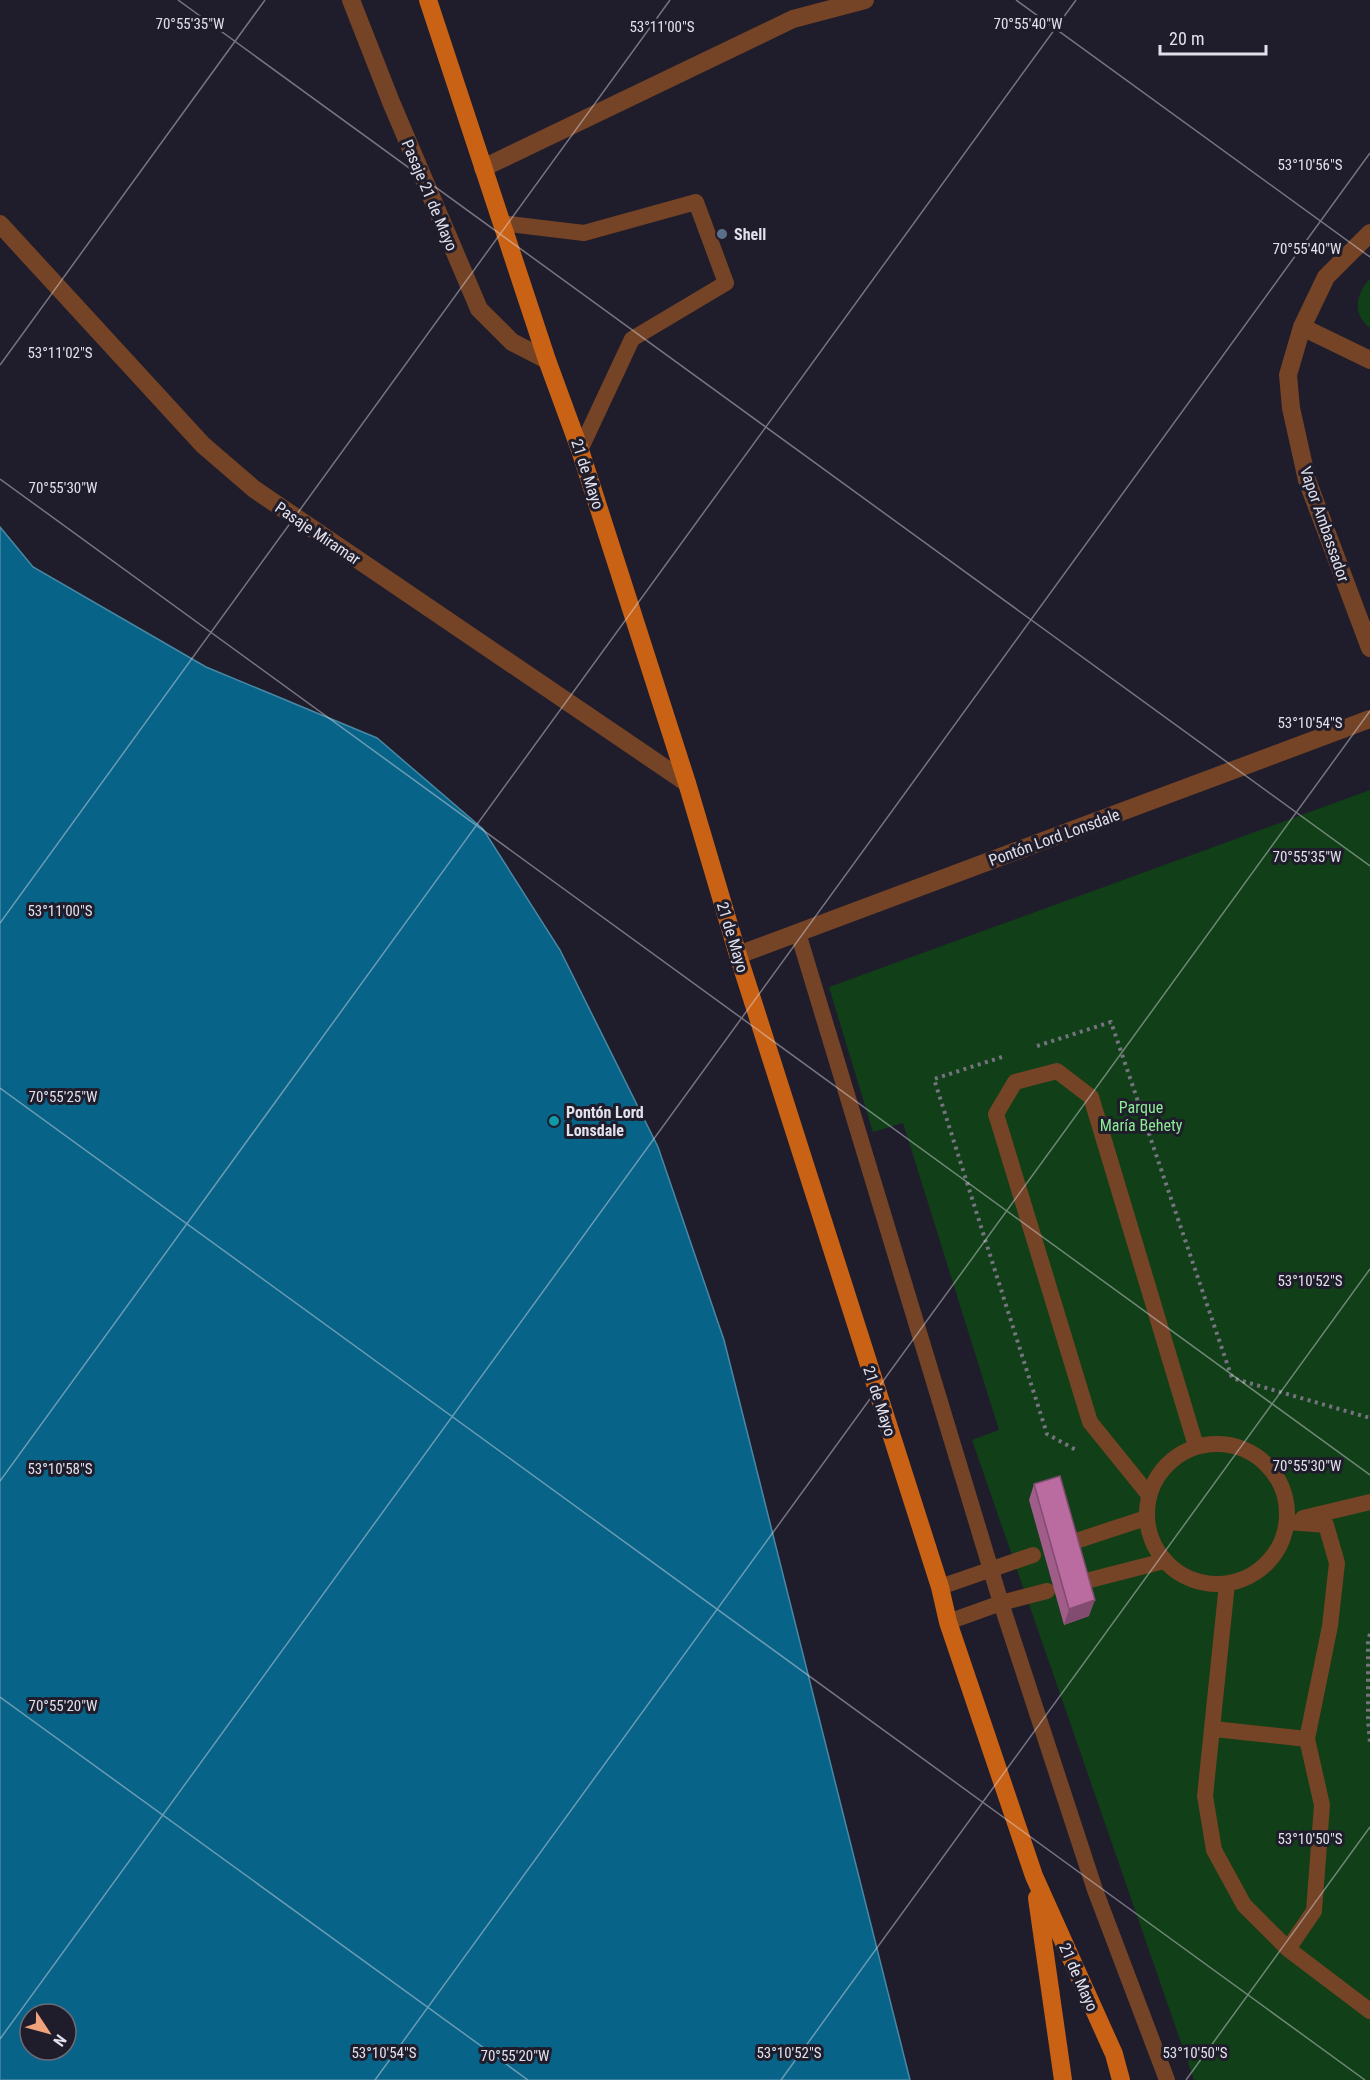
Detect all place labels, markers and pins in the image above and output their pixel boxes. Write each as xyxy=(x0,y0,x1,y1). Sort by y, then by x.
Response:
place label: Shell xyxy=(734,225,766,244)
marker: Shell xyxy=(715,227,729,241)
place label: Pontón Lord Lonsdale xyxy=(566,1103,644,1140)
marker: Pontón Lord Lonsdale xyxy=(547,1114,561,1128)

